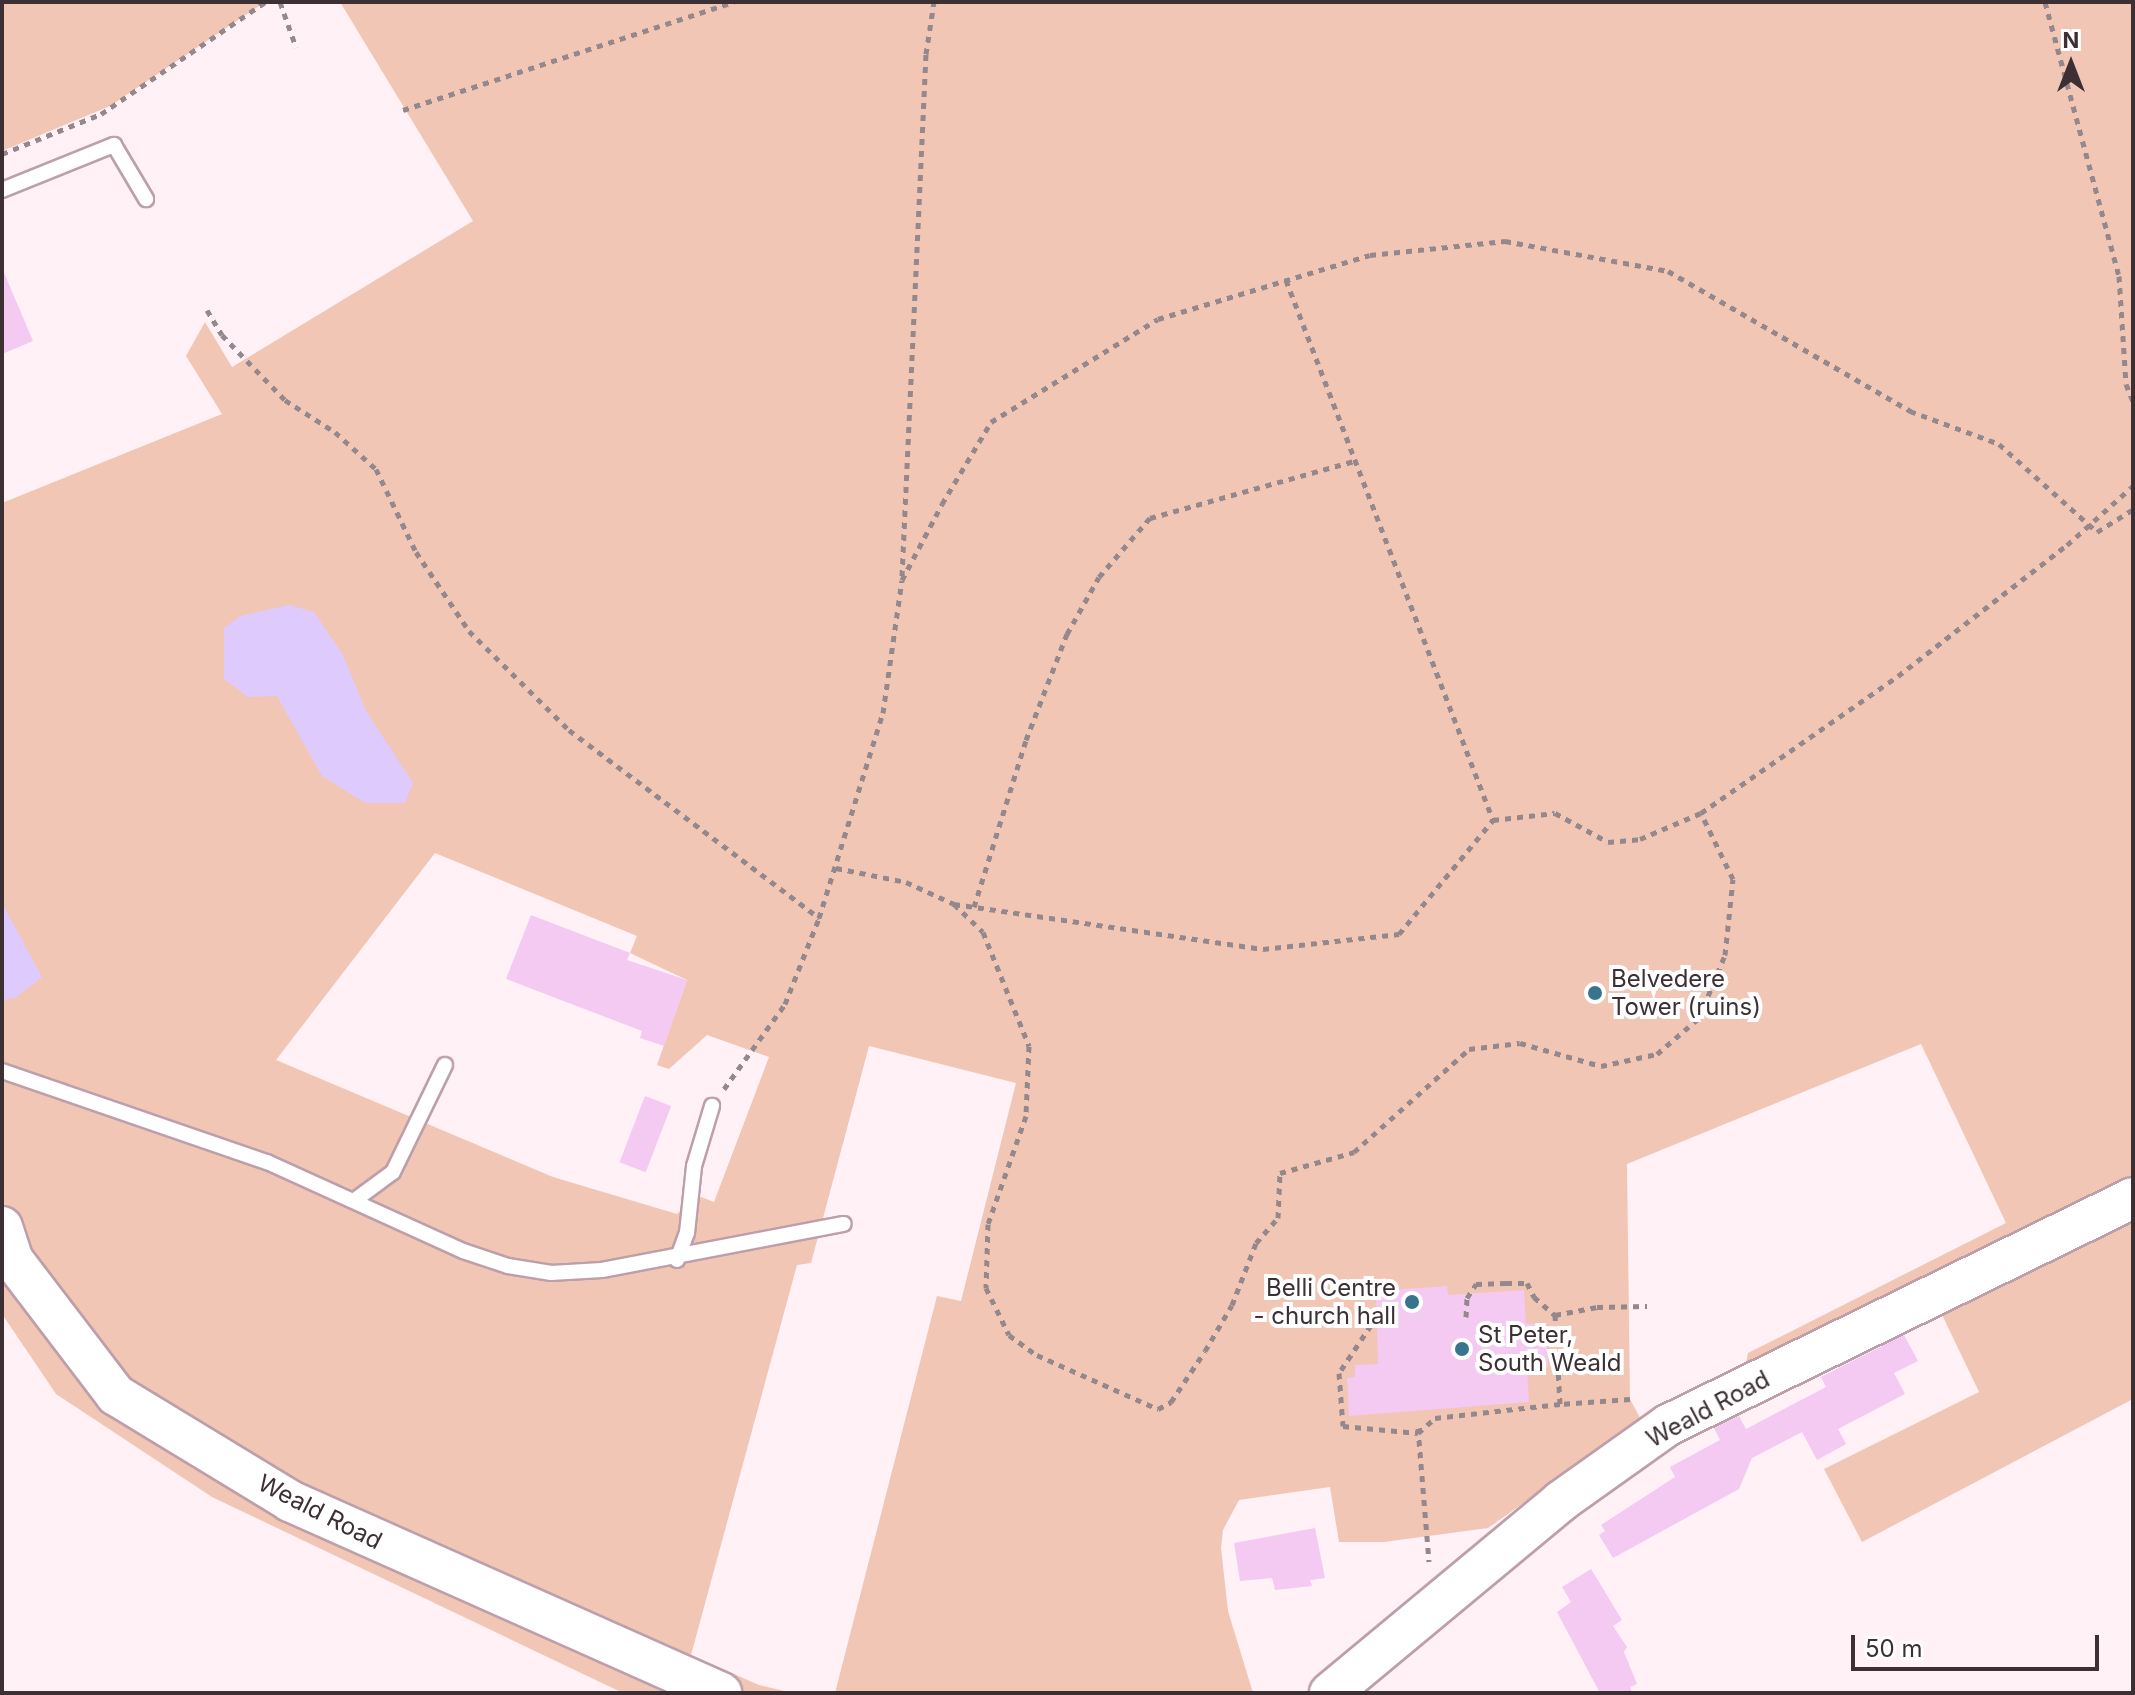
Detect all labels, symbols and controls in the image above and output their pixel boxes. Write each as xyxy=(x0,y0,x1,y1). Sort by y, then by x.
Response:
north arrow xyxy=(2031,24,2111,104)
text: N xyxy=(2063,27,2079,53)
place label: Belvedere Tower (ruins) xyxy=(1611,965,1761,1021)
marker: Belvedere Tower (ruins) xyxy=(1586,984,1604,1002)
place label: Belli Centre - church hall xyxy=(1254,1274,1396,1330)
marker: Belli Centre - church hall xyxy=(1403,1293,1421,1311)
place label: St Peter, South Weald xyxy=(1478,1321,1621,1377)
marker: St Peter, South Weald xyxy=(1453,1340,1471,1358)
street label: Weald Road xyxy=(1642,1365,1774,1453)
street label: Weald Road xyxy=(253,1468,387,1556)
scale bar xyxy=(1855,1619,2103,1669)
text: 50 m xyxy=(1865,1634,1923,1663)

